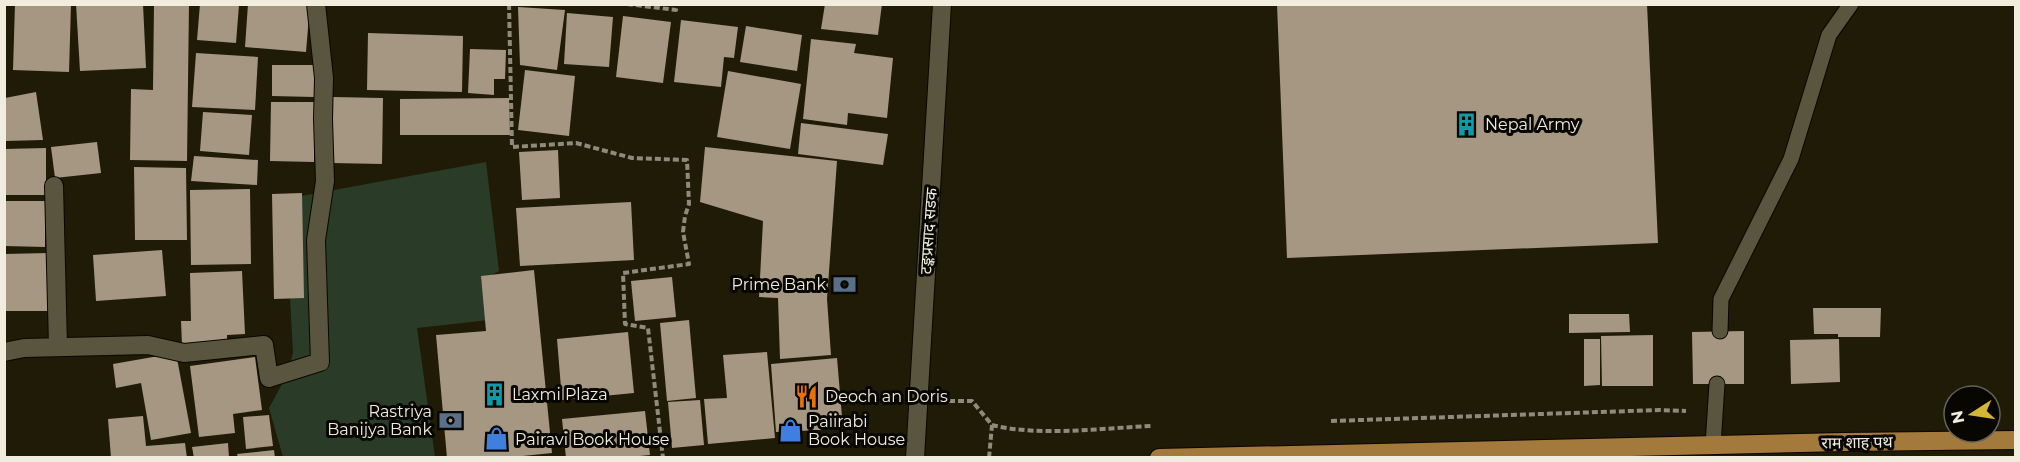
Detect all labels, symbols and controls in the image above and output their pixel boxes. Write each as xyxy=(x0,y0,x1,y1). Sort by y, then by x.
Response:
building icon: Nepal Army xyxy=(1454,111,1480,137)
place label: Nepal Army xyxy=(1485,115,1580,134)
street label: टङ्कप्रसाद सडक xyxy=(916,186,941,275)
bank icon: Prime Bank xyxy=(831,271,857,297)
place label: Prime Bank xyxy=(732,275,826,294)
building icon: Laxmi Plaza xyxy=(481,381,507,407)
restaurant icon: Deoch an Doris xyxy=(794,383,820,409)
north arrow xyxy=(1942,384,2002,444)
place label: Laxmi Plaza xyxy=(512,385,608,404)
place label: Deoch an Doris xyxy=(825,387,948,406)
place label: Rastriya Banijya Bank xyxy=(327,402,432,439)
bank icon: Rastriya Banijya Bank xyxy=(437,407,463,433)
text: N xyxy=(1947,409,1968,425)
place label: Paiirabi Book House xyxy=(808,412,905,449)
shop icon: Paiirabi Book House xyxy=(777,417,803,443)
shop icon: Pairavi Book House xyxy=(484,426,510,452)
place label: Pairavi Book House xyxy=(515,430,669,449)
street label: राम शाह पथ xyxy=(1821,432,1894,453)

